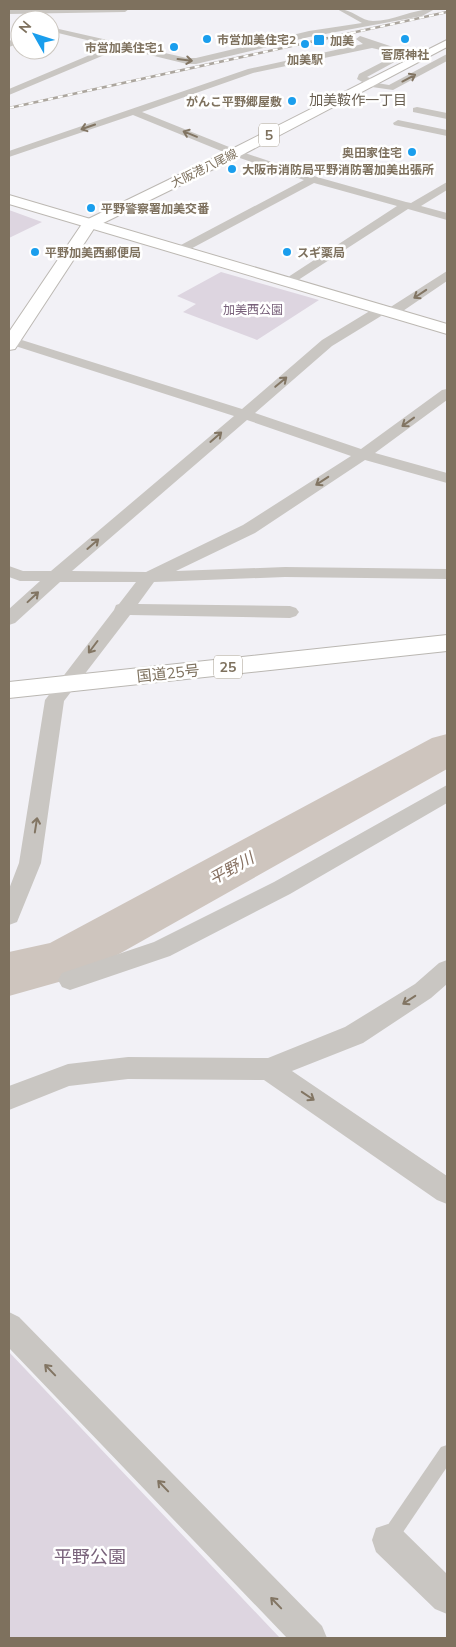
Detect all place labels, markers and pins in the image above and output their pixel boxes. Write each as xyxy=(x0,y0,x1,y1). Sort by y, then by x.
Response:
place label: 市営加美住宅2 xyxy=(217,32,296,47)
marker: 市営加美住宅2 xyxy=(201,33,213,45)
marker: 加美 xyxy=(312,33,326,47)
place label: 加美 xyxy=(330,33,354,48)
marker: 菅原神社 xyxy=(399,33,411,45)
marker: 加美駅 xyxy=(299,38,311,50)
place label: 市営加美住宅1 xyxy=(85,40,164,55)
marker: 市営加美住宅1 xyxy=(168,41,180,53)
place label: 菅原神社 xyxy=(381,47,429,62)
place label: 加美駅 xyxy=(287,52,323,67)
place label: がんこ平野郷屋敷 xyxy=(186,94,282,109)
marker: がんこ平野郷屋敷 xyxy=(286,95,298,107)
place label: 奥田家住宅 xyxy=(342,145,402,160)
marker: 奥田家住宅 xyxy=(406,146,418,158)
place label: 大阪市消防局平野消防署加美出張所 xyxy=(242,162,434,177)
marker: 大阪市消防局平野消防署加美出張所 xyxy=(226,163,238,175)
place label: 平野警察署加美交番 xyxy=(101,201,210,216)
marker: 平野警察署加美交番 xyxy=(85,202,97,214)
place label: 平野加美西郵便局 xyxy=(45,245,141,260)
place label: スギ薬局 xyxy=(297,245,345,260)
marker: 平野加美西郵便局 xyxy=(29,246,41,258)
marker: スギ薬局 xyxy=(281,246,293,258)

